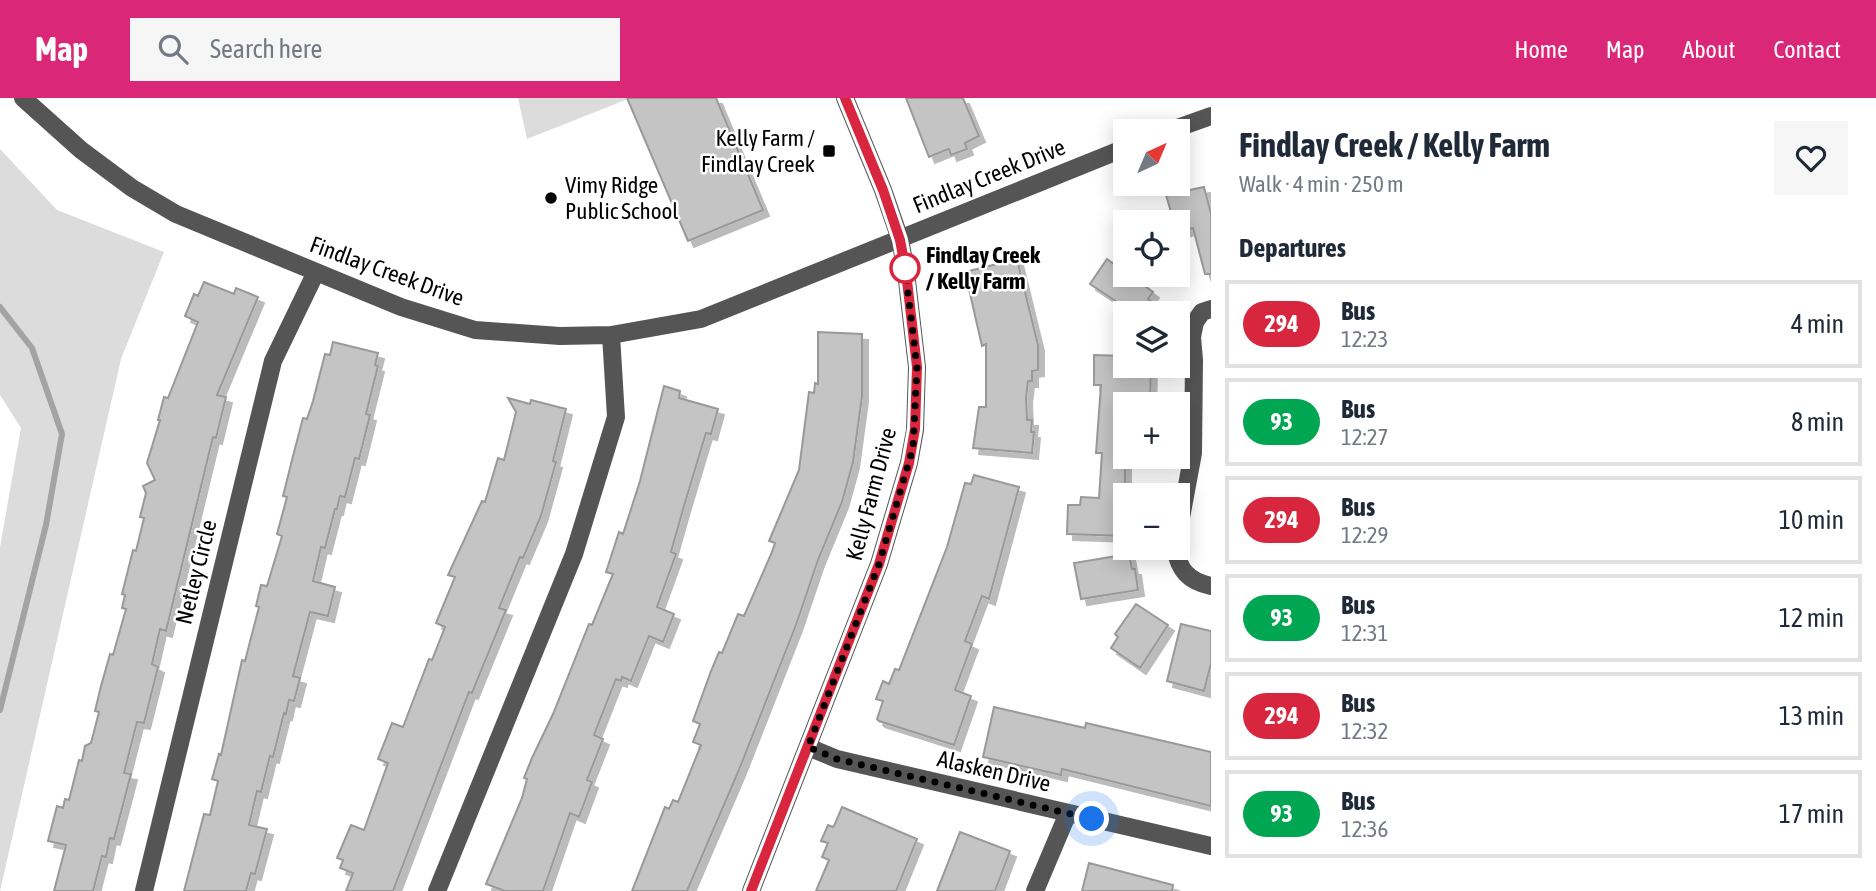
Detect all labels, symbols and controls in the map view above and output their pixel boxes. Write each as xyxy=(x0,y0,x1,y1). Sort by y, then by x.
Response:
search box xyxy=(130,18,620,81)
text: Map xyxy=(35,30,88,68)
icon: search xyxy=(154,30,192,68)
text: Search here xyxy=(210,34,322,64)
text: Home xyxy=(1514,36,1568,63)
text: Map xyxy=(1606,36,1644,63)
text: About xyxy=(1682,36,1735,63)
text: Contact xyxy=(1773,36,1841,63)
north arrow xyxy=(1113,119,1190,196)
map controls xyxy=(1113,119,1190,560)
button: heart xyxy=(1774,121,1848,195)
place label: Kelly Farm / Findlay Creek xyxy=(701,125,815,177)
text: Findlay Creek / Kelly Farm xyxy=(1239,126,1550,164)
street label: Findlay Creek Drive xyxy=(909,134,1069,218)
marker: Kelly Farm / Findlay Creek xyxy=(821,143,837,159)
text: Walk · 4 min · 250 m xyxy=(1239,171,1403,197)
place label: Vimy Ridge Public School xyxy=(565,172,678,224)
marker: Vimy Ridge Public School xyxy=(543,190,559,206)
button: locate xyxy=(1113,210,1190,287)
street label: Findlay Creek Drive xyxy=(307,231,467,311)
text: Departures xyxy=(1239,233,1346,263)
place label: Findlay Creek / Kelly Farm xyxy=(926,242,1041,294)
marker: Findlay Creek / Kelly Farm xyxy=(890,253,920,283)
text: Bus xyxy=(1341,296,1375,326)
button: layers xyxy=(1113,301,1190,378)
text: 4 min xyxy=(1791,309,1844,339)
text: 294 xyxy=(1265,310,1298,337)
text: 12:23 xyxy=(1341,326,1388,352)
button: + xyxy=(1113,392,1190,469)
text: Bus xyxy=(1341,394,1375,424)
text: 8 min xyxy=(1791,407,1844,437)
text: 93 xyxy=(1270,408,1293,435)
text: 12:27 xyxy=(1341,424,1388,450)
street label: Kelly Farm Drive xyxy=(841,425,901,563)
button: − xyxy=(1113,483,1190,560)
text: Bus xyxy=(1341,492,1375,522)
text: 10 min xyxy=(1779,505,1844,535)
text: 294 xyxy=(1265,506,1298,533)
street label: Netley Circle xyxy=(170,517,222,627)
text: 12:29 xyxy=(1341,522,1388,548)
text: Bus xyxy=(1341,590,1375,620)
text: 12 min xyxy=(1779,603,1844,633)
text: 93 xyxy=(1270,604,1293,631)
text: 12:31 xyxy=(1341,620,1388,646)
text: Bus xyxy=(1341,688,1375,718)
text: 13 min xyxy=(1779,701,1844,731)
text: 294 xyxy=(1265,702,1298,729)
text: 12:32 xyxy=(1341,718,1388,744)
street label: Alasken Drive xyxy=(935,745,1053,797)
text: Bus xyxy=(1341,786,1375,816)
text: 17 min xyxy=(1779,799,1844,829)
text: 93 xyxy=(1270,800,1293,827)
your location xyxy=(1074,801,1109,836)
text: 12:36 xyxy=(1341,816,1388,842)

